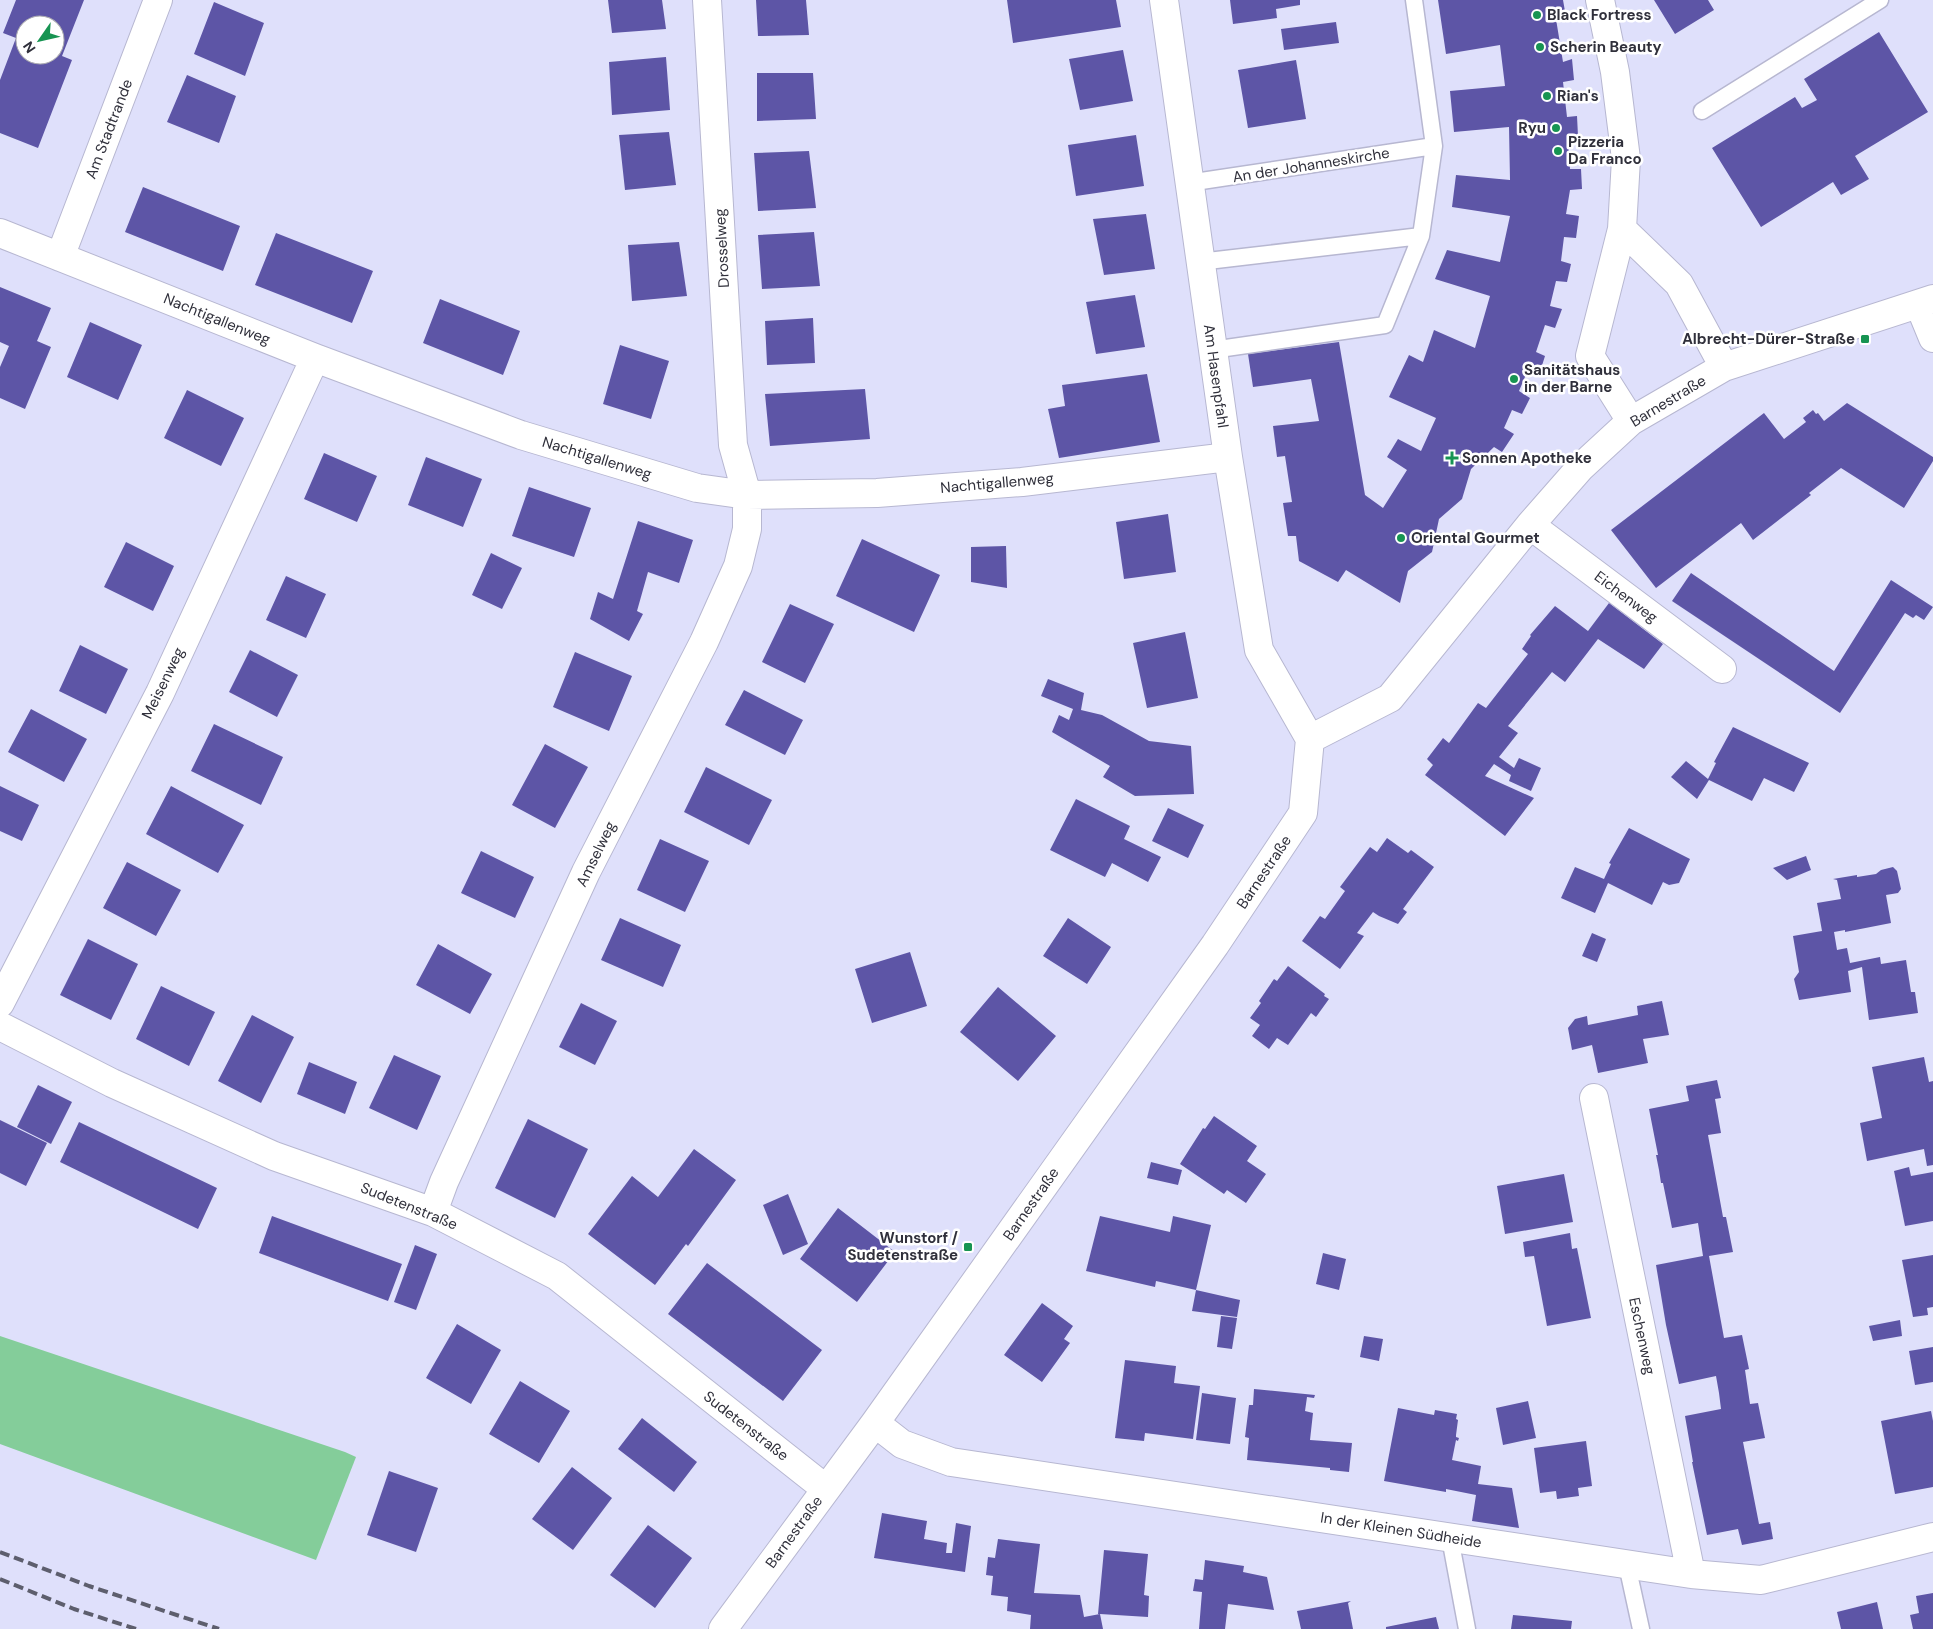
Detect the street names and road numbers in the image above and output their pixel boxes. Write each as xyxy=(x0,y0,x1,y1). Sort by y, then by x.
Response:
street label: Am Stadtrande xyxy=(81,76,137,182)
street label: An der Johanneskirche xyxy=(1231,143,1391,187)
street label: Drosselweg xyxy=(710,208,734,288)
street label: Nachtigallenweg xyxy=(161,288,273,350)
street label: Am Hasenpfahl xyxy=(1199,323,1233,429)
street label: Barnestraße xyxy=(1626,371,1710,431)
street label: Nachtigallenweg xyxy=(540,432,654,484)
street label: Nachtigallenweg xyxy=(940,468,1054,498)
street label: Eichenweg xyxy=(1590,567,1662,627)
street label: Meisenweg xyxy=(137,644,189,722)
street label: Amselweg xyxy=(572,818,620,890)
street label: Barnestraße xyxy=(1232,831,1296,913)
street label: Barnestraße xyxy=(998,1163,1064,1245)
street label: Sudetenstraße xyxy=(358,1177,460,1235)
street label: Eschenweg xyxy=(1624,1296,1660,1376)
street label: Sudetenstraße xyxy=(699,1386,793,1466)
street label: Barnestraße xyxy=(761,1492,827,1572)
street label: In der Kleinen Südheide xyxy=(1319,1507,1483,1553)

